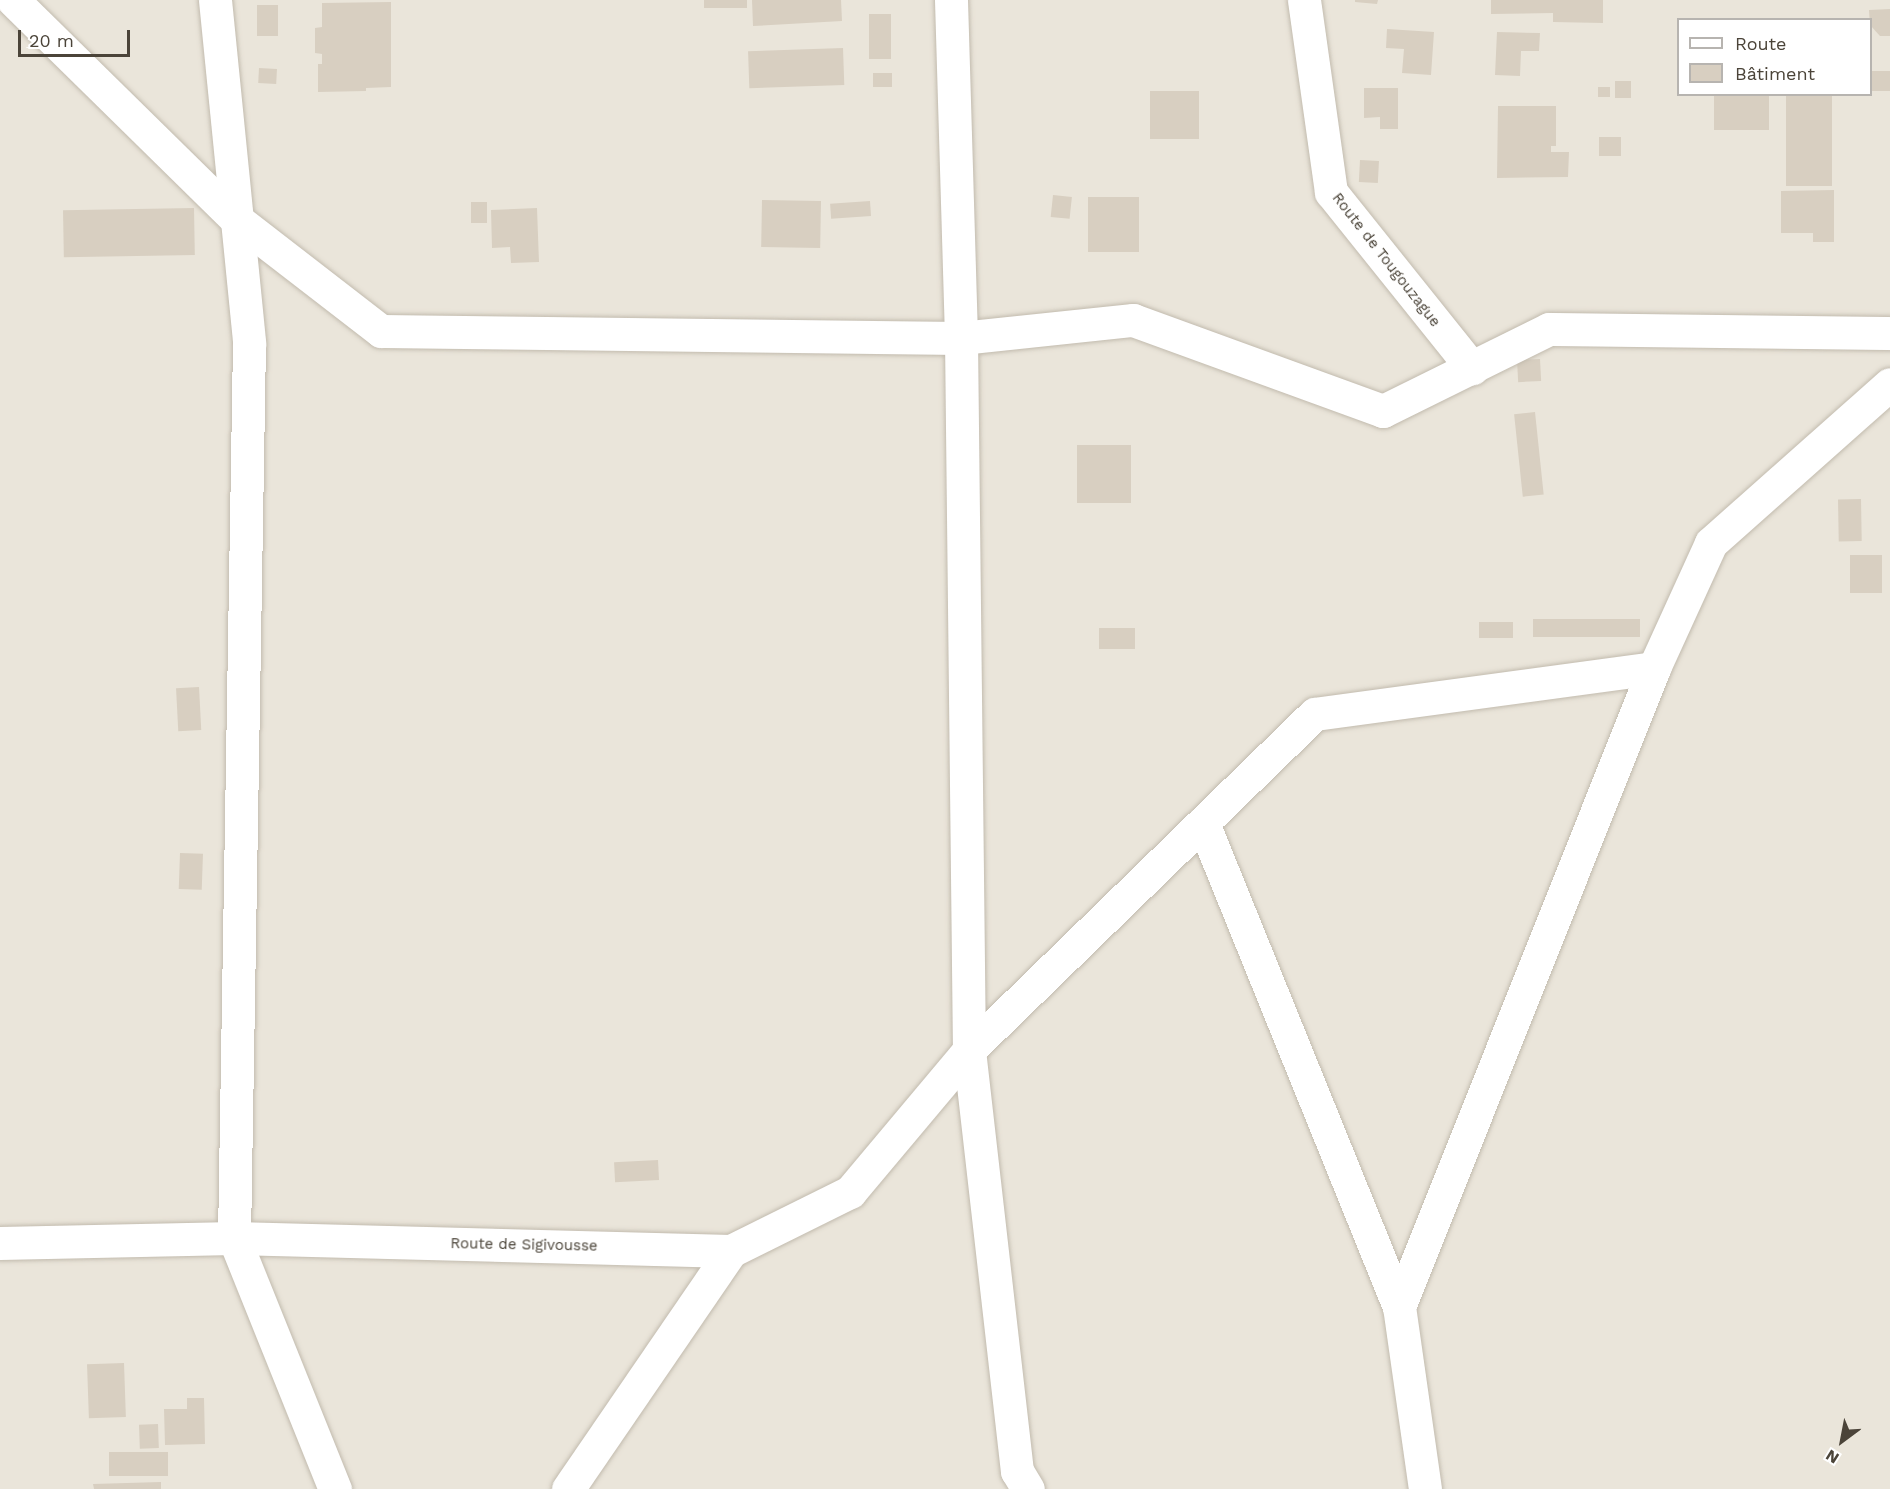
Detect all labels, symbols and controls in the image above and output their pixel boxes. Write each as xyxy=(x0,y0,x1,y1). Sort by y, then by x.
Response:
scale bar xyxy=(21,18,134,56)
legend xyxy=(1677,18,1872,96)
text: 20 m xyxy=(29,30,74,51)
text: Route xyxy=(1735,33,1787,54)
text: Bâtiment xyxy=(1735,63,1815,84)
street label: Route de Tougouzague xyxy=(1328,189,1444,331)
street label: Route de Sigivousse xyxy=(450,1235,598,1255)
north arrow xyxy=(1812,1411,1872,1471)
text: N xyxy=(1822,1445,1842,1468)

